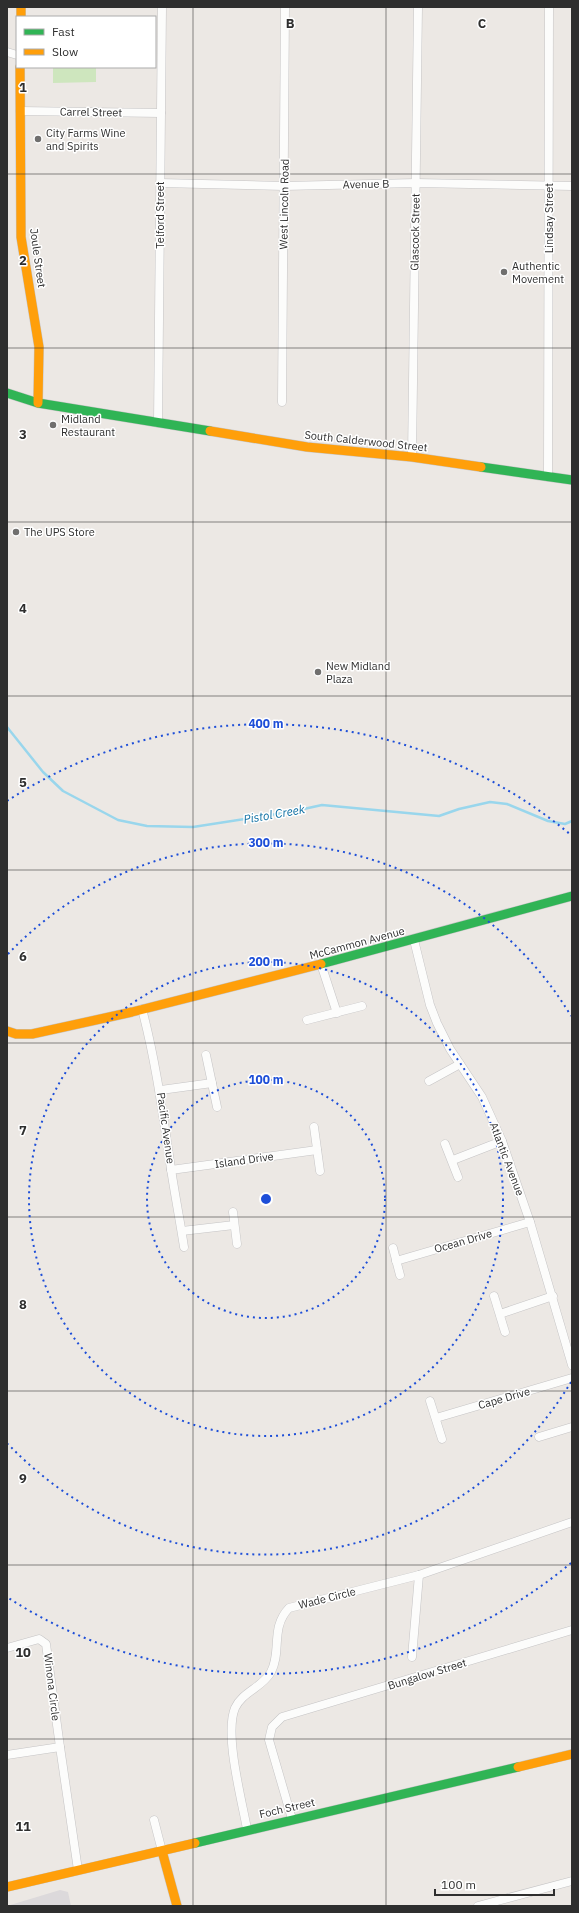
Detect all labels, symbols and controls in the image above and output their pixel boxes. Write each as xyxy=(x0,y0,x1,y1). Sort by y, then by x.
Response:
text: B xyxy=(286,15,295,32)
text: C xyxy=(478,15,487,32)
legend xyxy=(16,16,156,68)
text: Fast xyxy=(52,24,75,39)
text: Slow xyxy=(52,44,78,59)
text: 1 xyxy=(19,79,27,96)
street label: Carrel Street xyxy=(60,104,123,120)
place label: City Farms Wine and Spirits xyxy=(46,126,126,153)
marker: City Farms Wine and Spirits xyxy=(33,134,43,144)
street label: West Lincoln Road xyxy=(276,159,292,249)
street label: Avenue B xyxy=(343,177,389,191)
street label: Telford Street xyxy=(153,181,167,249)
street label: Lindsay Street xyxy=(542,183,556,253)
street label: Glascock Street xyxy=(407,193,423,271)
street label: Joule Street xyxy=(27,227,49,289)
text: 2 xyxy=(19,252,27,269)
place label: Authentic Movement xyxy=(512,259,564,286)
marker: Authentic Movement xyxy=(499,267,509,277)
place label: Midland Restaurant xyxy=(61,412,115,439)
marker: Midland Restaurant xyxy=(48,420,58,430)
text: 3 xyxy=(19,426,27,443)
street label: South Calderwood Street xyxy=(304,428,428,454)
place label: The UPS Store xyxy=(24,525,95,539)
marker: The UPS Store xyxy=(11,527,21,537)
text: 4 xyxy=(19,600,27,617)
place label: New Midland Plaza xyxy=(326,659,390,686)
marker: New Midland Plaza xyxy=(313,667,323,677)
text: 400 m xyxy=(248,716,284,731)
text: 5 xyxy=(19,774,27,791)
water label: Pistol Creek xyxy=(242,801,307,827)
text: 300 m xyxy=(248,835,284,850)
street label: McCammon Avenue xyxy=(308,924,406,962)
text: 6 xyxy=(19,948,27,965)
text: 200 m xyxy=(248,954,284,969)
text: 100 m xyxy=(248,1072,284,1087)
street label: Pacific Avenue xyxy=(154,1091,178,1165)
street label: Atlantic Avenue xyxy=(487,1120,527,1198)
text: 7 xyxy=(19,1122,27,1139)
street label: Island Drive xyxy=(214,1149,274,1171)
centre of rings xyxy=(259,1192,273,1206)
street label: Ocean Drive xyxy=(432,1226,494,1256)
text: 8 xyxy=(19,1296,27,1313)
street label: Cape Drive xyxy=(476,1384,532,1412)
text: 9 xyxy=(19,1470,27,1487)
street label: Wade Circle xyxy=(297,1584,357,1612)
text: 10 xyxy=(15,1644,31,1661)
street label: Winona Circle xyxy=(41,1652,63,1722)
street label: Bungalow Street xyxy=(386,1655,468,1693)
street label: Foch Street xyxy=(258,1795,316,1821)
text: 11 xyxy=(15,1818,31,1835)
scale bar xyxy=(435,1871,554,1897)
text: 100 m xyxy=(441,1877,476,1892)

